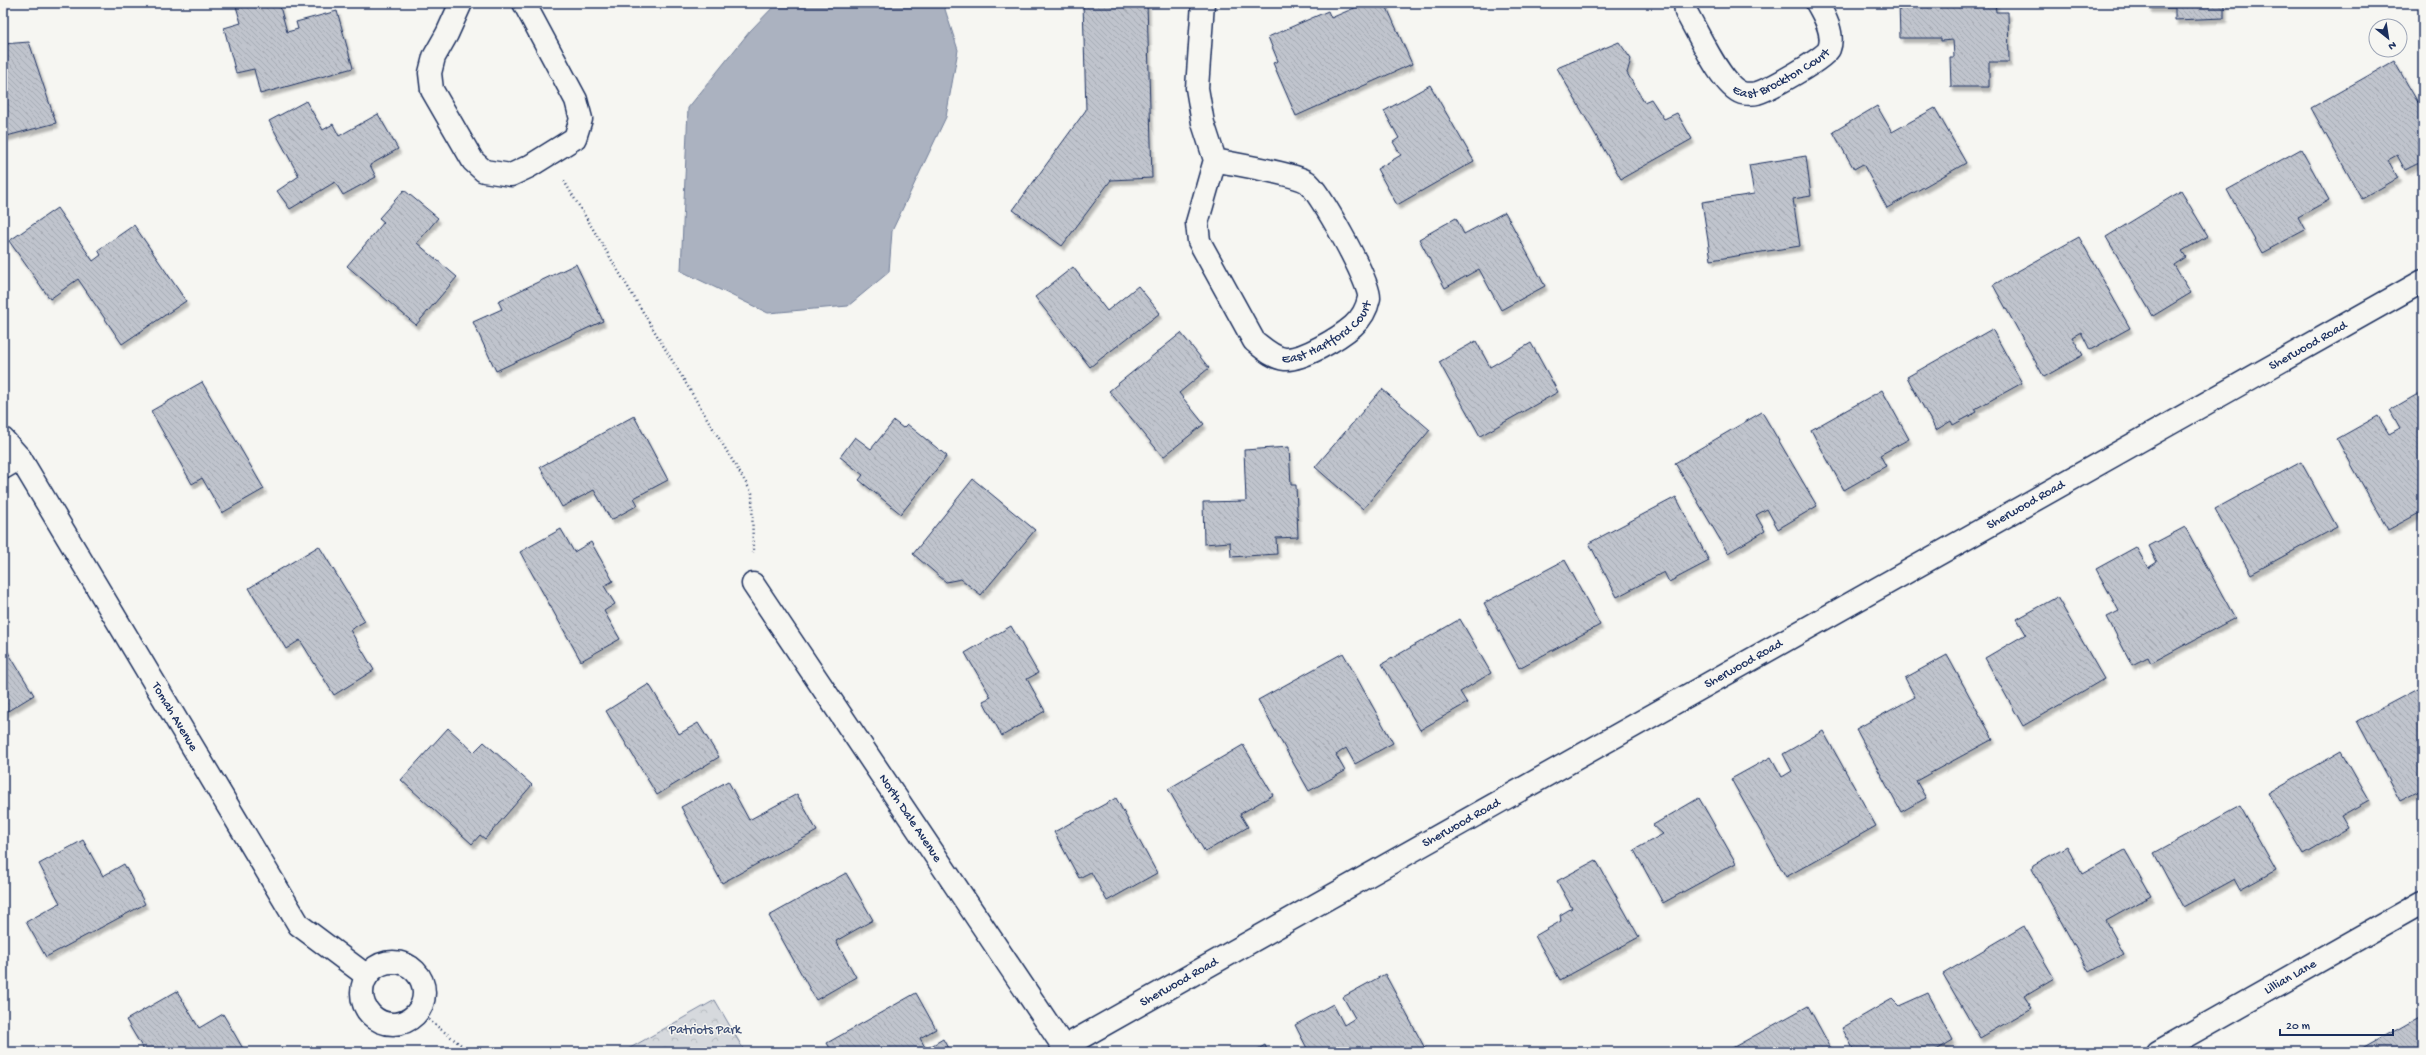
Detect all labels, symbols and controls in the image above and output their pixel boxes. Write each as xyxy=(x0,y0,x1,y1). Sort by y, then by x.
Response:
north arrow xyxy=(2368,18,2408,58)
text: N xyxy=(2386,38,2398,52)
street label: East Brockton Court xyxy=(1729,44,1835,101)
street label: East Hartford Court xyxy=(1282,297,1376,367)
street label: Sherwood Road xyxy=(2266,317,2351,374)
street label: Sherwood Road xyxy=(1984,476,2069,533)
street label: Sherwood Road xyxy=(1702,635,1786,692)
street label: Tomah Avenue xyxy=(148,679,201,754)
street label: North Dale Avenue xyxy=(875,771,945,865)
street label: Sherwood Road xyxy=(1420,795,1504,851)
street label: Sherwood Road xyxy=(1137,954,1222,1010)
street label: Lillian Lane xyxy=(2262,956,2319,998)
scale bar xyxy=(2280,1011,2393,1037)
text: 20 m xyxy=(2286,1020,2311,1034)
park label: Patriots Park xyxy=(668,1023,742,1038)

